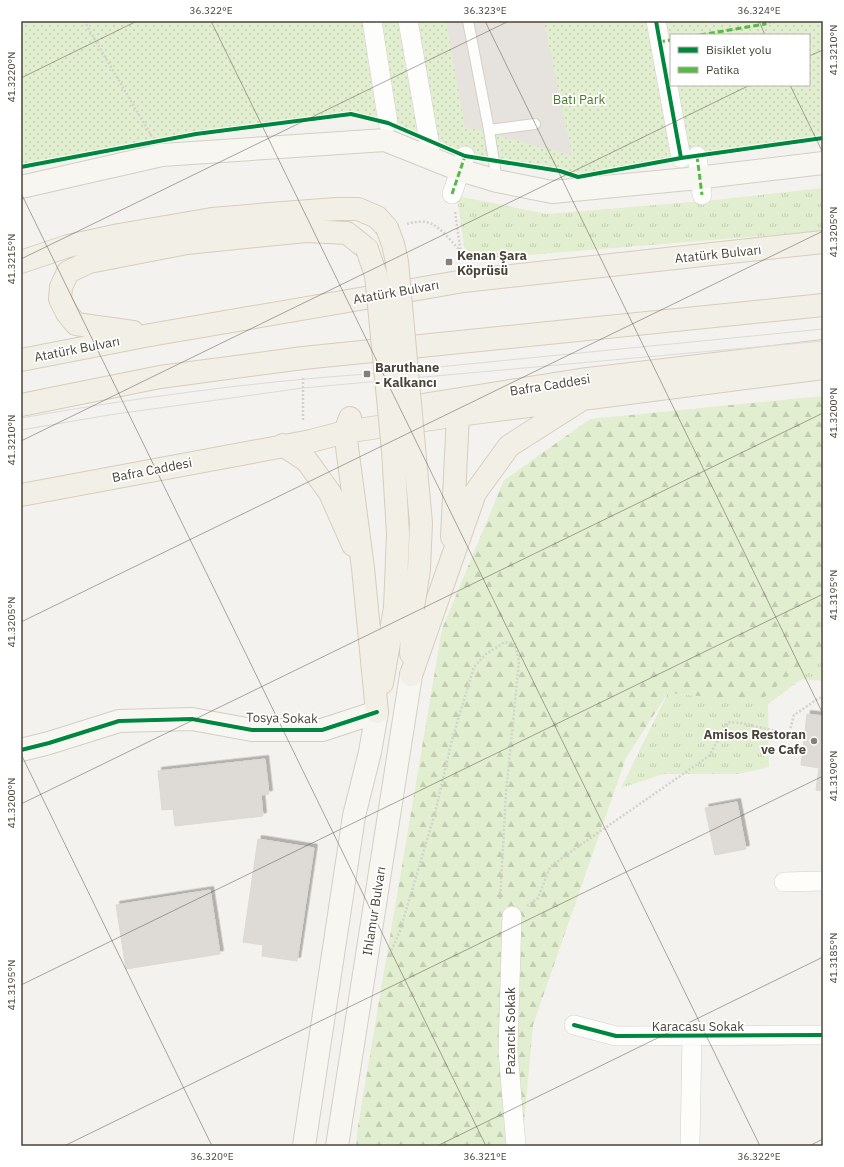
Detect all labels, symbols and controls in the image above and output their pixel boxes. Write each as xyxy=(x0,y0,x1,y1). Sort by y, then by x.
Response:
text: 36.322°E xyxy=(189,4,233,17)
text: 36.323°E xyxy=(463,4,507,17)
text: 36.324°E xyxy=(737,4,781,17)
text: 41.3210°N xyxy=(827,25,840,75)
legend xyxy=(670,34,810,86)
text: Bisiklet yolu xyxy=(706,42,772,57)
text: 41.3220°N xyxy=(5,52,18,102)
text: Patika xyxy=(706,62,740,77)
park label: Batı Park xyxy=(553,91,605,108)
text: 41.3205°N xyxy=(827,207,840,257)
text: 41.3215°N xyxy=(5,234,18,284)
street label: Atatürk Bulvarı xyxy=(674,241,762,267)
place label: Kenan Şara Köprüsü xyxy=(457,247,527,279)
marker: Kenan Şara Köprüsü xyxy=(444,257,454,267)
street label: Atatürk Bulvarı xyxy=(352,276,440,308)
street label: Atatürk Bulvarı xyxy=(33,332,121,366)
place label: Baruthane - Kalkancı xyxy=(375,359,439,391)
marker: Baruthane - Kalkancı xyxy=(362,369,372,379)
street label: Bafra Caddesi xyxy=(509,370,591,400)
text: 41.3200°N xyxy=(827,388,840,438)
text: 41.3210°N xyxy=(5,415,18,465)
street label: Bafra Caddesi xyxy=(111,454,193,486)
text: 41.3195°N xyxy=(827,570,840,620)
text: 41.3205°N xyxy=(5,597,18,647)
street label: Tosya Sokak xyxy=(246,709,318,727)
place label: Amisos Restoran ve Cafe xyxy=(703,726,806,758)
marker: Amisos Restoran ve Cafe xyxy=(809,736,819,746)
text: 41.3190°N xyxy=(827,751,840,801)
text: 41.3200°N xyxy=(5,778,18,828)
street label: Ihlamur Bulvarı xyxy=(359,865,389,957)
text: 41.3185°N xyxy=(827,933,840,983)
text: 41.3195°N xyxy=(5,960,18,1010)
street label: Pazarcık Sokak xyxy=(502,987,519,1075)
street label: Karacasu Sokak xyxy=(652,1018,744,1035)
text: 36.320°E xyxy=(190,1150,234,1163)
text: 36.321°E xyxy=(463,1150,507,1163)
text: 36.322°E xyxy=(737,1150,781,1163)

